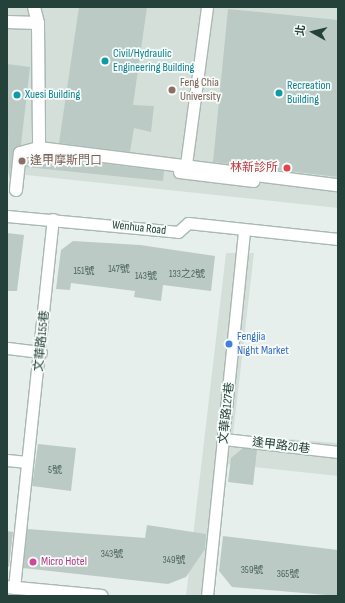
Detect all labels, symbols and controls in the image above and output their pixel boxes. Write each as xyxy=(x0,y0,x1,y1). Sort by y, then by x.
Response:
north arrow xyxy=(293,12,333,52)
text: 北 xyxy=(293,24,308,37)
place label: Civil/Hydraulic Engineering Building xyxy=(113,47,194,75)
marker: Civil/Hydraulic Engineering Building xyxy=(100,56,110,66)
place label: Feng Chia University xyxy=(180,76,221,104)
place label: Recreation Building xyxy=(287,79,331,107)
marker: Feng Chia University xyxy=(167,85,177,95)
place label: Xuesi Building xyxy=(25,88,80,102)
marker: Recreation Building xyxy=(274,88,284,98)
marker: Xuesi Building xyxy=(12,90,22,100)
place label: 逢甲摩斯門口 xyxy=(30,154,102,168)
marker: 逢甲摩斯門口 xyxy=(17,156,27,166)
place label: 林新診所 xyxy=(230,161,278,175)
marker: 林新診所 xyxy=(281,162,293,174)
street label: Wenhua Road xyxy=(111,218,167,238)
house number: 147號 xyxy=(108,264,130,276)
house number: 151號 xyxy=(73,266,95,278)
house number: 133之2號 xyxy=(169,269,205,281)
house number: 143號 xyxy=(135,271,157,283)
street label: 文華路155巷 xyxy=(32,310,52,372)
place label: Fengjia Night Market xyxy=(237,330,289,358)
marker: Fengjia Night Market xyxy=(224,339,234,349)
street label: 文華路127巷 xyxy=(217,381,237,445)
street label: 逢甲路20巷 xyxy=(251,435,311,457)
house number: 5號 xyxy=(48,465,62,477)
house number: 343號 xyxy=(101,549,123,561)
place label: Micro Hotel xyxy=(41,555,87,569)
house number: 349號 xyxy=(163,555,185,567)
marker: Micro Hotel xyxy=(28,557,38,567)
house number: 359號 xyxy=(241,565,263,577)
house number: 365號 xyxy=(277,569,299,581)

